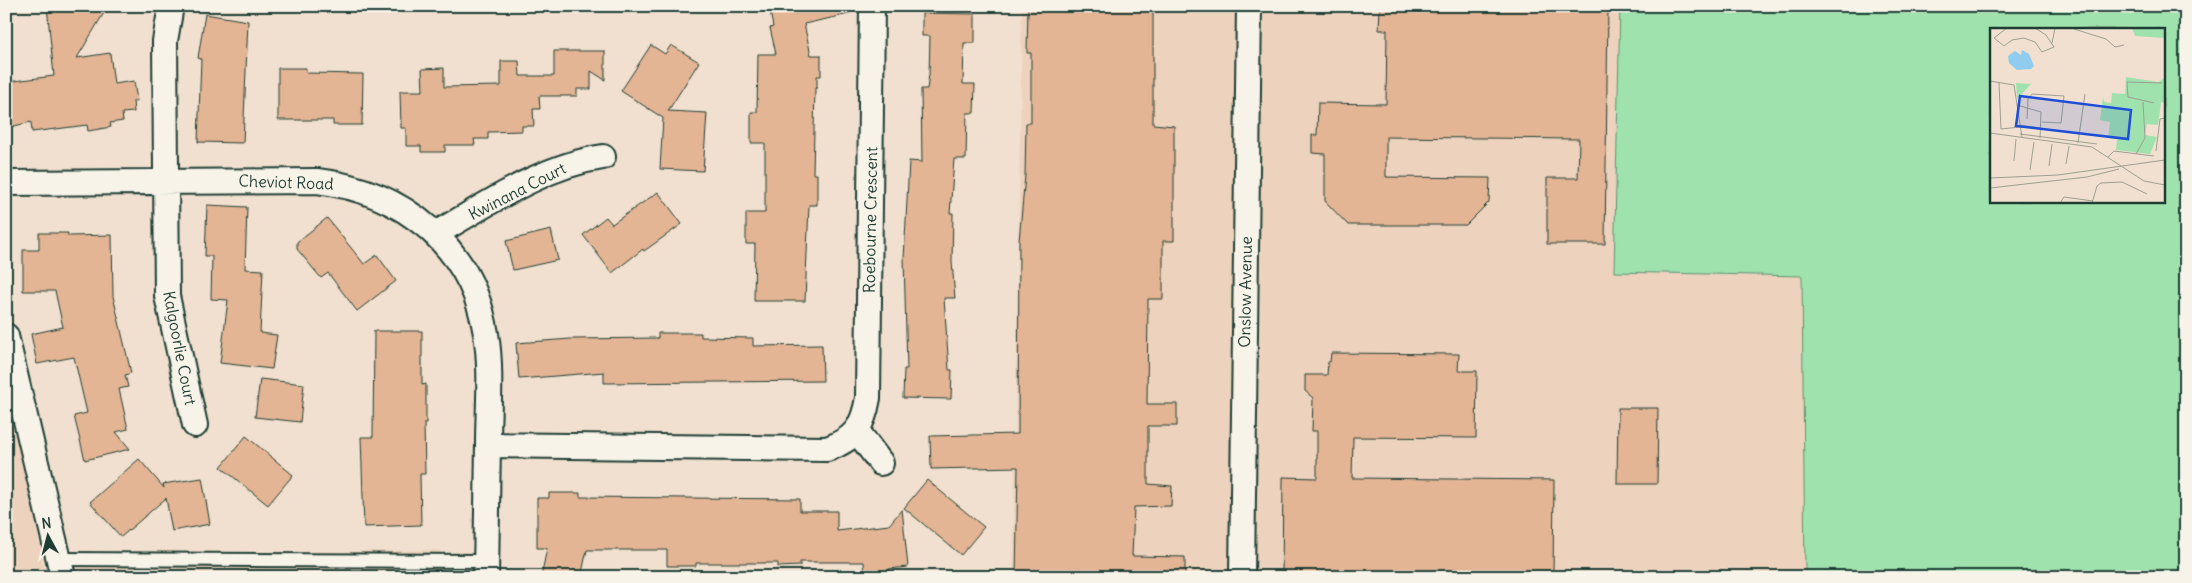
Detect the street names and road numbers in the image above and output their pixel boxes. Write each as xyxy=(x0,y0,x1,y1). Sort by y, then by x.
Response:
street label: Roebourne Crescent xyxy=(859,146,881,293)
street label: Kwinana Court xyxy=(465,158,570,224)
street label: Cheviot Road xyxy=(238,170,334,194)
street label: Onslow Avenue xyxy=(1234,236,1256,348)
street label: Kalgoorlie Court xyxy=(159,289,201,408)

